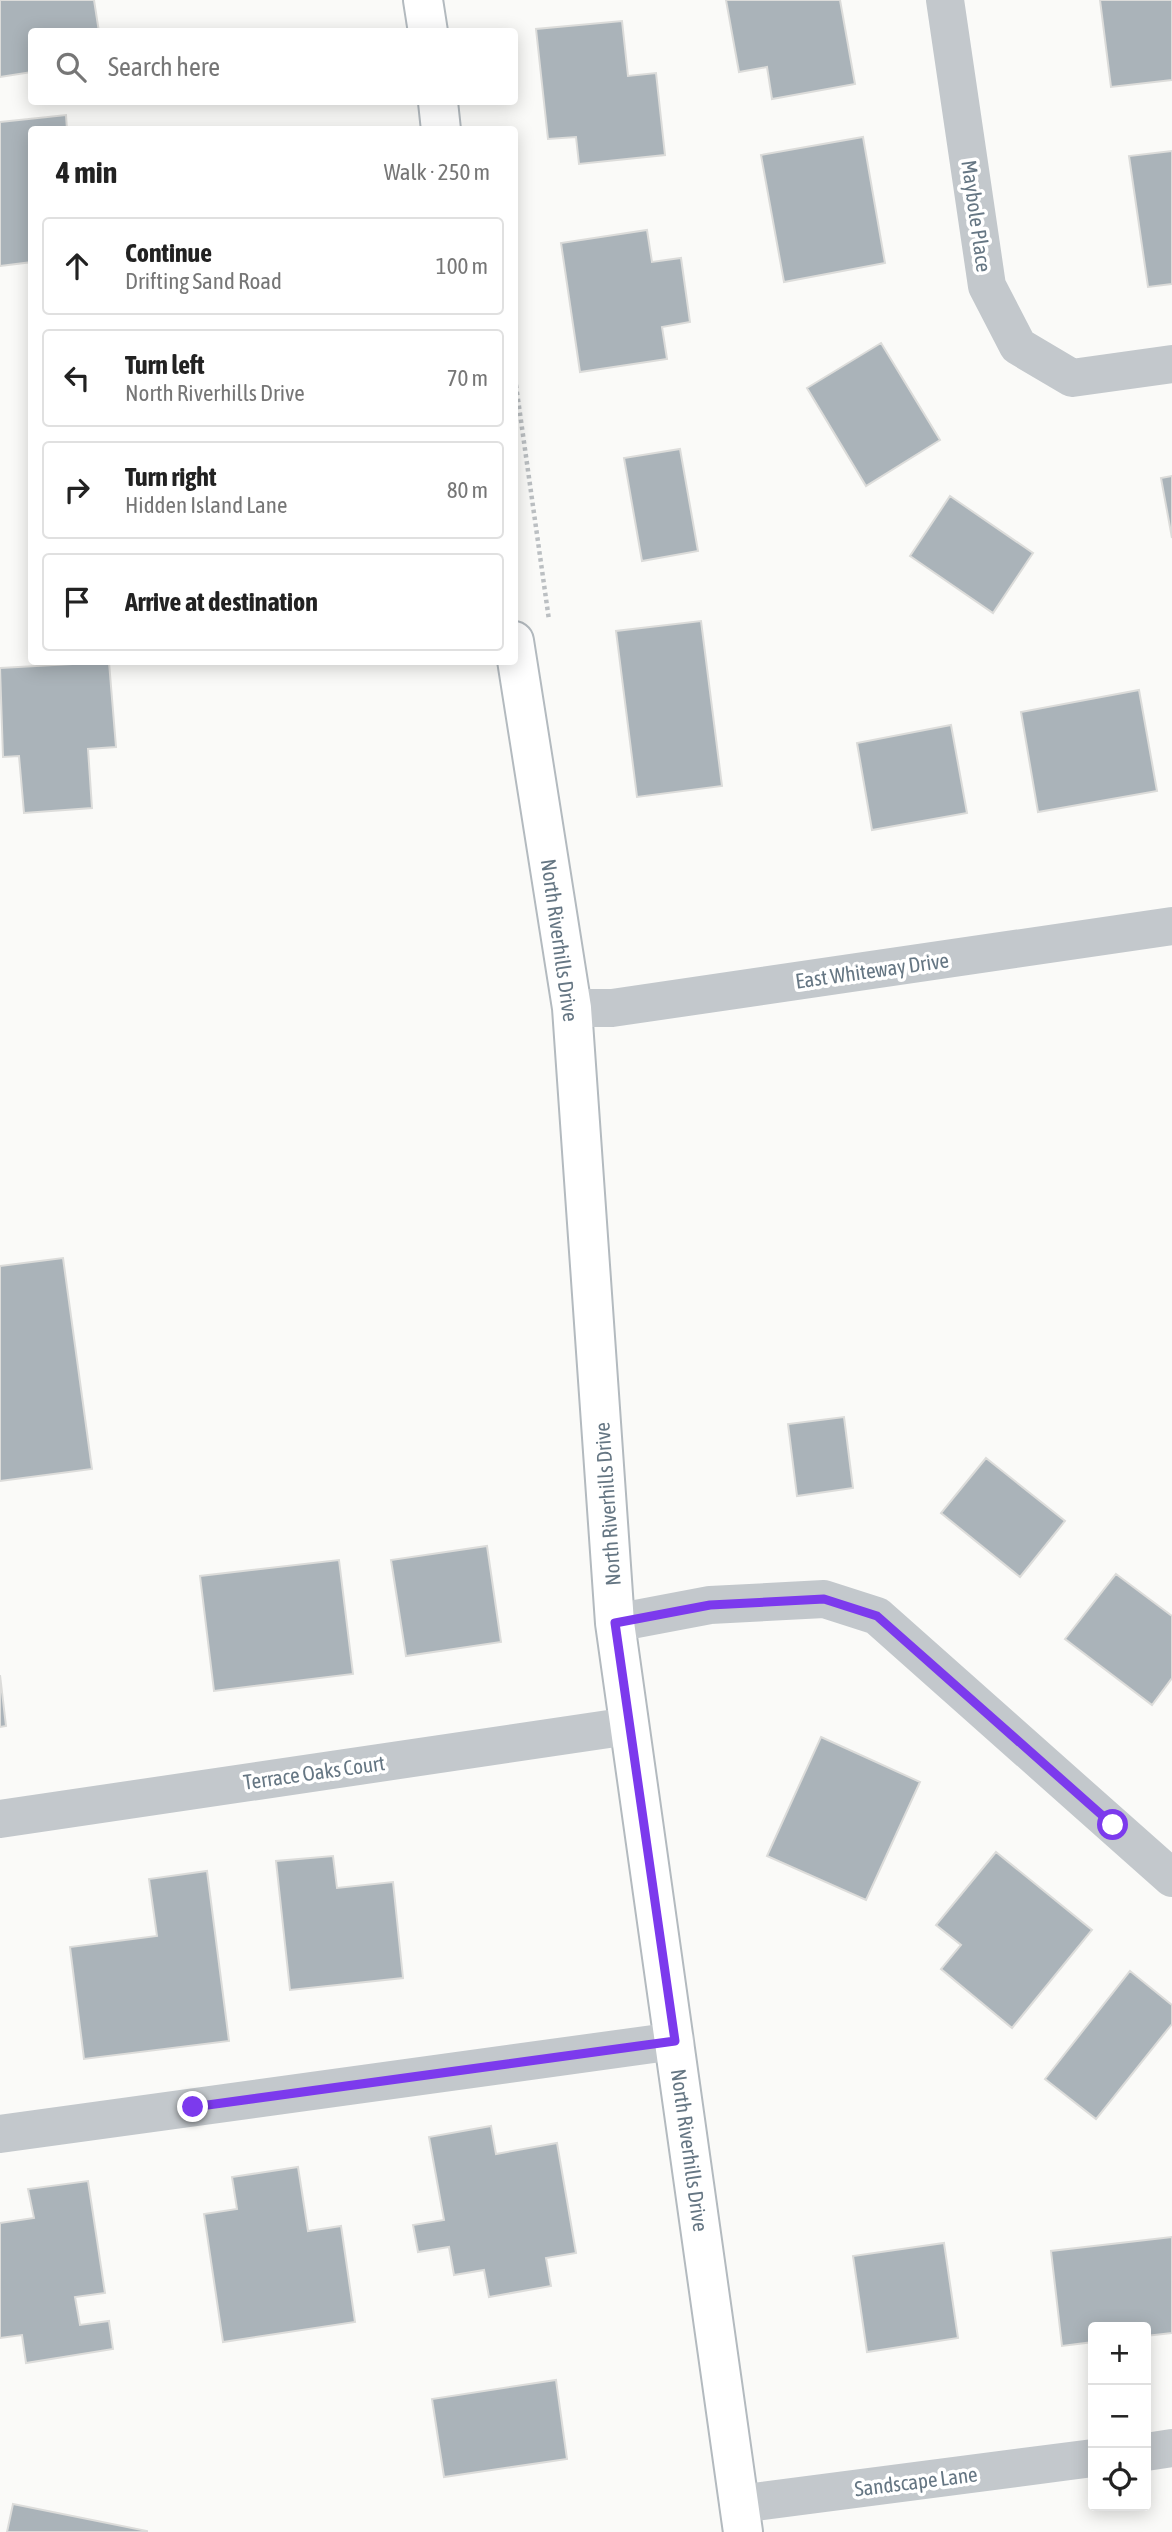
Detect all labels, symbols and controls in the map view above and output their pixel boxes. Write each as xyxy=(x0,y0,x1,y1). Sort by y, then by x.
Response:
search box xyxy=(28,28,518,105)
icon: search xyxy=(52,48,90,86)
text: Search here xyxy=(108,52,220,82)
text: 4 min xyxy=(56,155,117,189)
street label: Maybole Place xyxy=(957,158,997,274)
text: Walk · 250 m xyxy=(384,159,490,185)
text: Continue xyxy=(125,238,212,268)
icon: ahead xyxy=(58,247,96,285)
text: 100 m xyxy=(436,253,488,279)
text: Drifting Sand Road xyxy=(125,268,282,294)
text: Turn left xyxy=(125,350,205,380)
icon: left xyxy=(58,359,96,397)
text: 70 m xyxy=(447,365,488,391)
text: North Riverhills Drive xyxy=(125,380,305,406)
text: Turn right xyxy=(125,462,216,492)
icon: right xyxy=(58,471,96,509)
text: 80 m xyxy=(447,477,488,503)
text: Hidden Island Lane xyxy=(125,492,287,518)
icon: arrive xyxy=(58,583,96,621)
text: Arrive at destination xyxy=(125,587,318,617)
street label: North Riverhills Drive xyxy=(537,857,583,1023)
street label: East Whiteway Drive xyxy=(794,947,950,993)
street label: North Riverhills Drive xyxy=(589,1421,625,1587)
street label: Terrace Oaks Court xyxy=(242,1750,386,1794)
route start xyxy=(1097,1809,1128,1840)
street label: North Riverhills Drive xyxy=(667,2067,713,2233)
route end xyxy=(177,2091,208,2122)
map controls xyxy=(1088,2322,1151,2511)
button: + xyxy=(1088,2322,1151,2385)
button: − xyxy=(1088,2385,1151,2448)
button: locate xyxy=(1088,2448,1151,2511)
street label: Sandscape Lane xyxy=(853,2462,979,2500)

